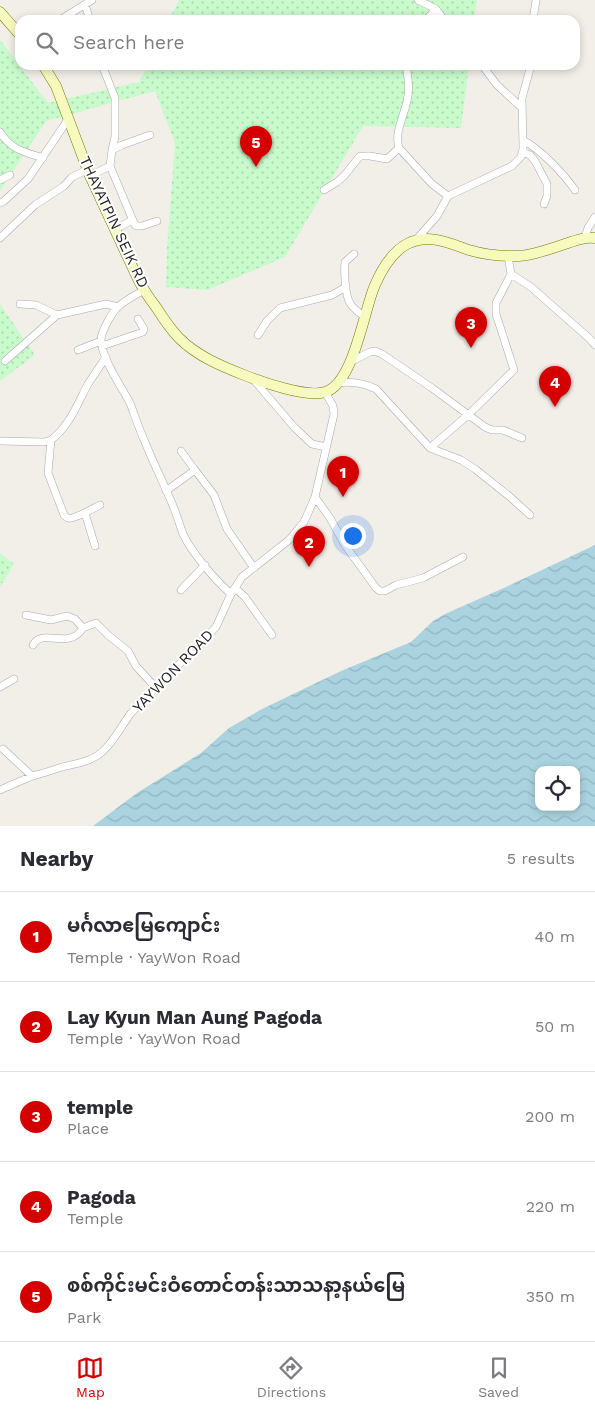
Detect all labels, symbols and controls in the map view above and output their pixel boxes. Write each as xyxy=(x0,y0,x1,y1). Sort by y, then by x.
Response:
search box xyxy=(15,15,580,70)
icon: search xyxy=(33,29,61,57)
text: Search here xyxy=(73,31,184,54)
pin: 5 xyxy=(240,126,272,167)
street label: THAYATPIN SEIK RD xyxy=(76,153,152,291)
pin: 3 xyxy=(455,307,487,348)
pin: 4 xyxy=(539,366,571,407)
pin: 1 xyxy=(327,456,359,497)
your location xyxy=(340,523,366,549)
pin: 2 xyxy=(293,526,325,567)
street label: YAYWON ROAD xyxy=(129,626,217,716)
map controls xyxy=(535,766,580,811)
button: locate xyxy=(535,766,580,811)
text: Nearby xyxy=(20,846,93,871)
text: 5 results xyxy=(507,849,575,868)
text: မင်္ဂလာဧမြကျောင်း xyxy=(67,914,220,937)
text: 1 xyxy=(33,927,39,946)
text: 40 m xyxy=(535,927,575,946)
text: Temple · YayWon Road xyxy=(67,948,241,967)
text: Lay Kyun Man Aung Pagoda xyxy=(67,1006,322,1029)
text: 2 xyxy=(31,1017,41,1036)
text: 50 m xyxy=(535,1017,575,1036)
text: Temple · YayWon Road xyxy=(67,1029,241,1048)
text: temple xyxy=(67,1096,133,1119)
text: 3 xyxy=(31,1107,41,1126)
text: 200 m xyxy=(525,1107,575,1126)
text: Place xyxy=(67,1119,109,1138)
text: Pagoda xyxy=(67,1186,136,1209)
text: 4 xyxy=(31,1197,41,1216)
text: 220 m xyxy=(526,1197,575,1216)
text: Temple xyxy=(67,1209,124,1228)
text: စစ်ကိုင်းမင်းဝံတောင်တန်းသာသနာ့နယ်မြေ xyxy=(67,1274,405,1297)
text: 5 xyxy=(31,1287,41,1306)
text: 350 m xyxy=(526,1287,575,1306)
text: Park xyxy=(67,1308,101,1327)
tab: Map xyxy=(76,1354,105,1400)
tab: Directions xyxy=(257,1354,326,1400)
tab: Saved xyxy=(478,1354,519,1400)

